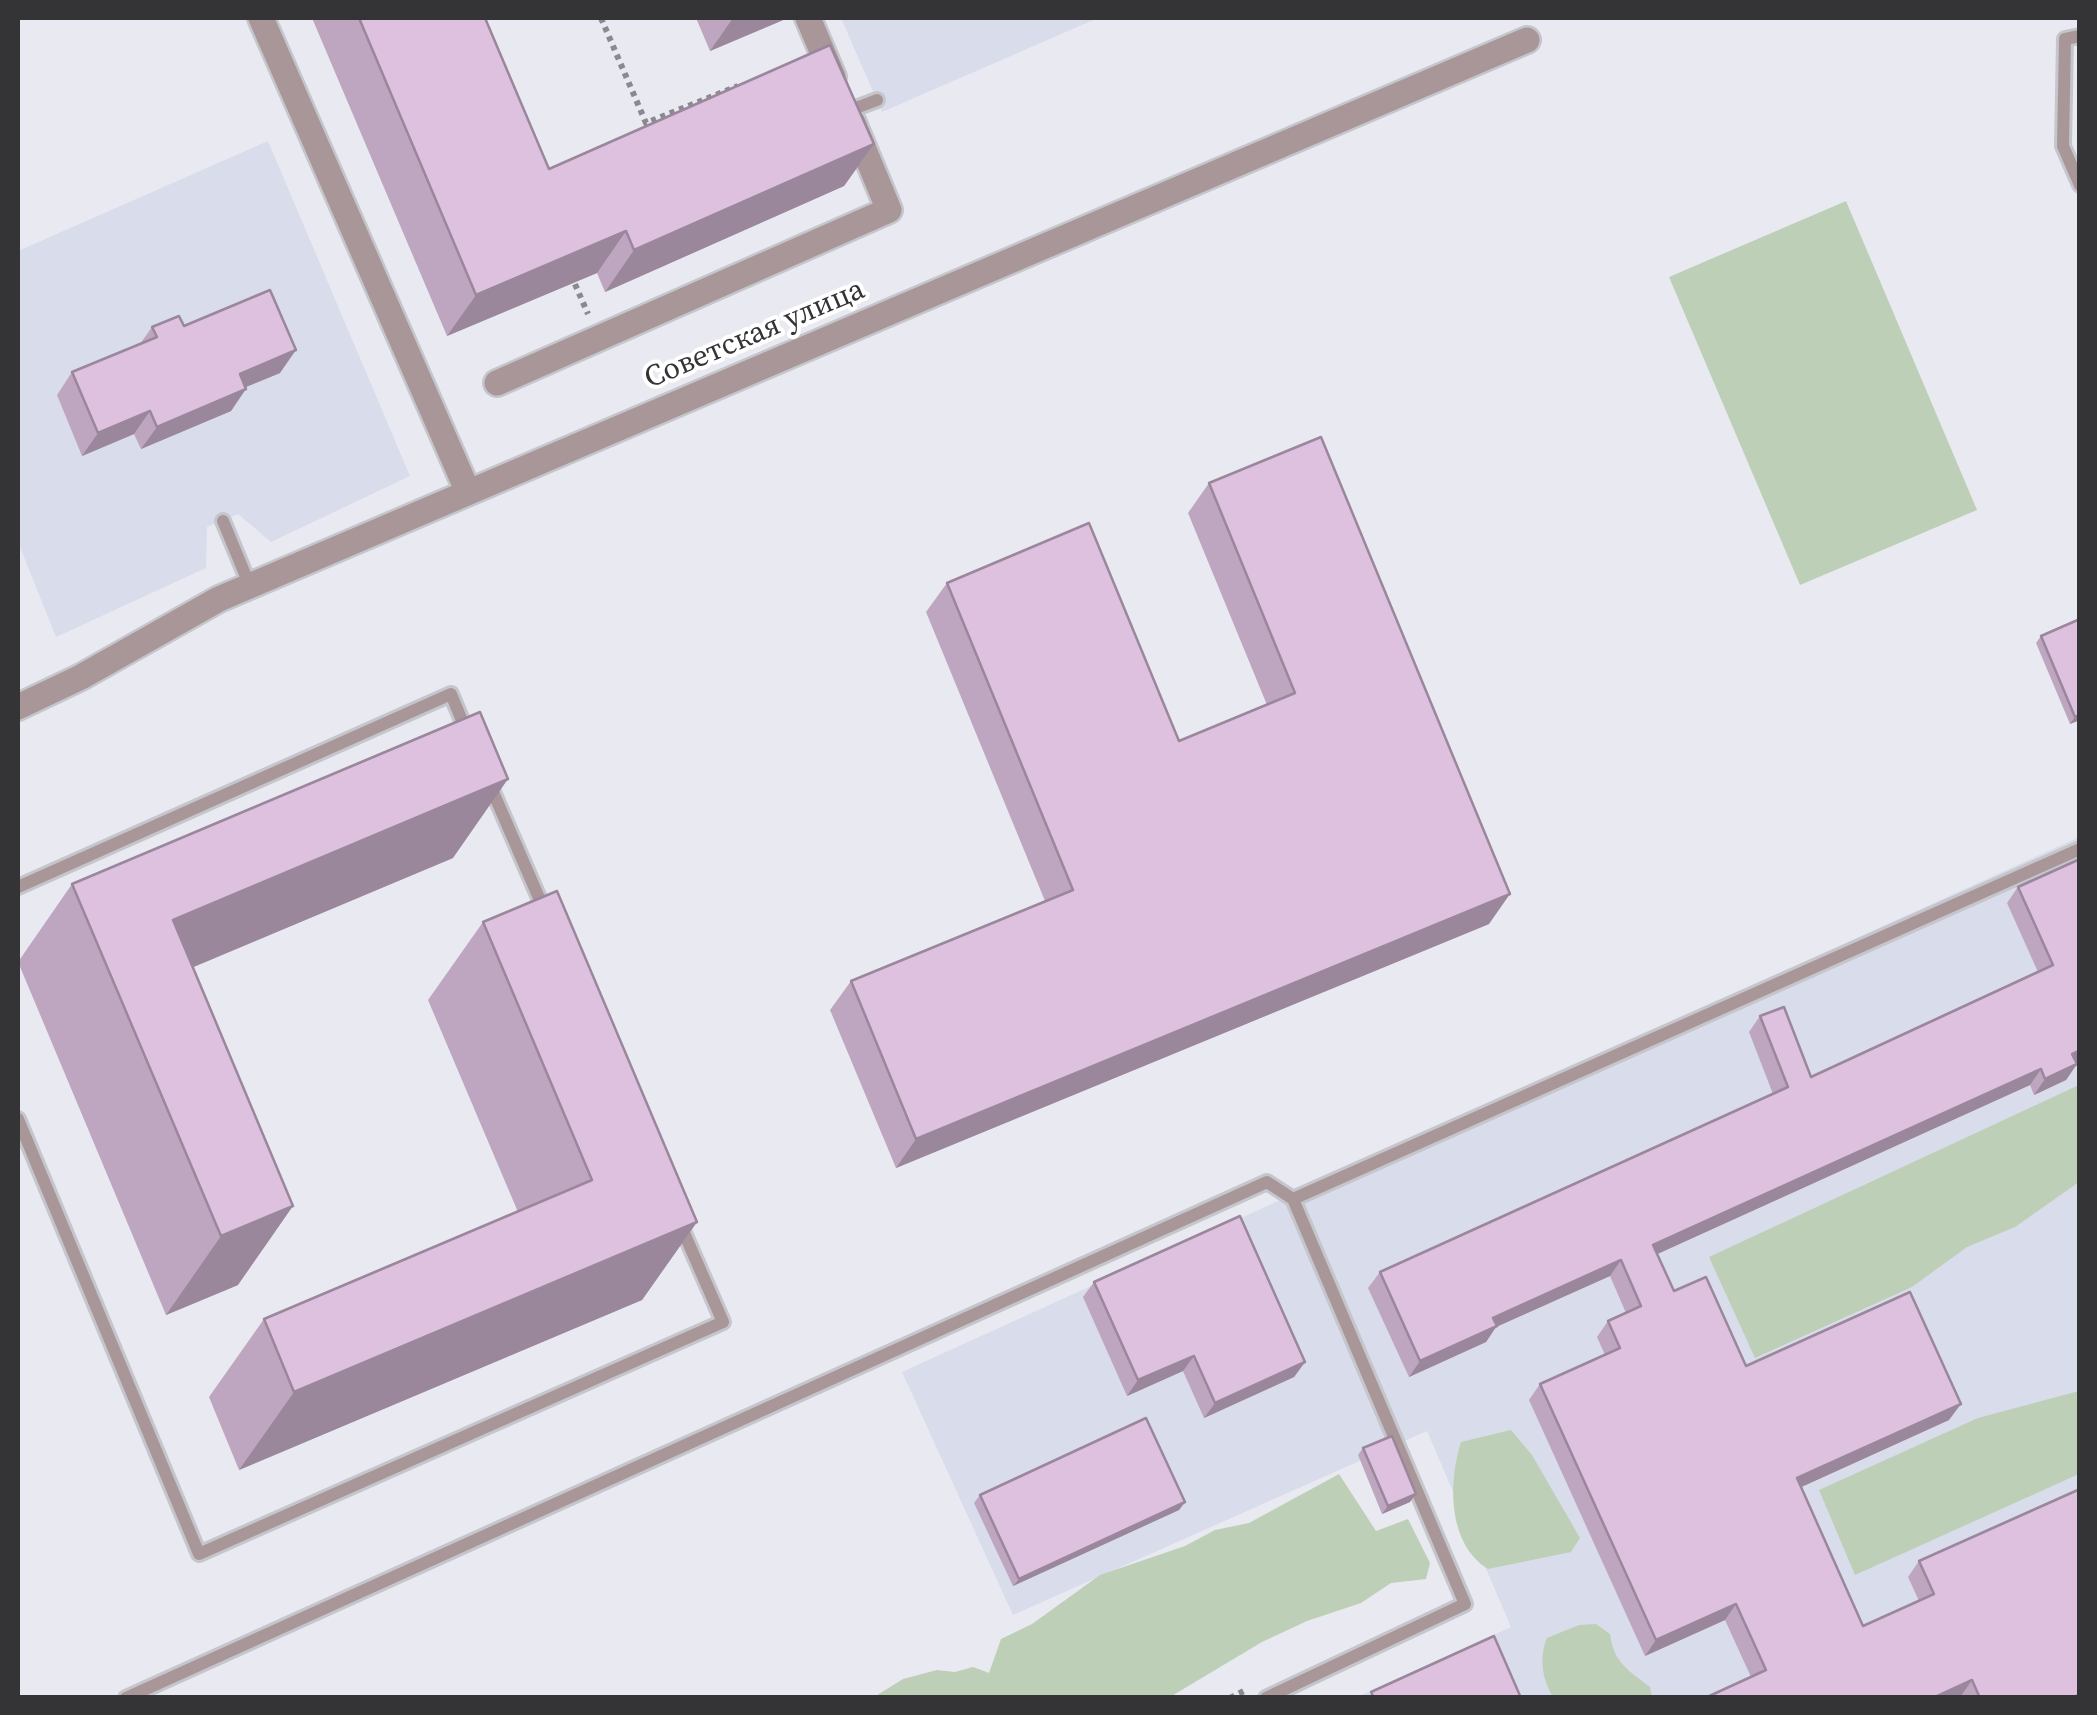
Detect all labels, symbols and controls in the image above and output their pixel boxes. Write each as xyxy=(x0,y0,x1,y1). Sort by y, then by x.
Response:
street label: Советская улица xyxy=(640,272,870,398)

